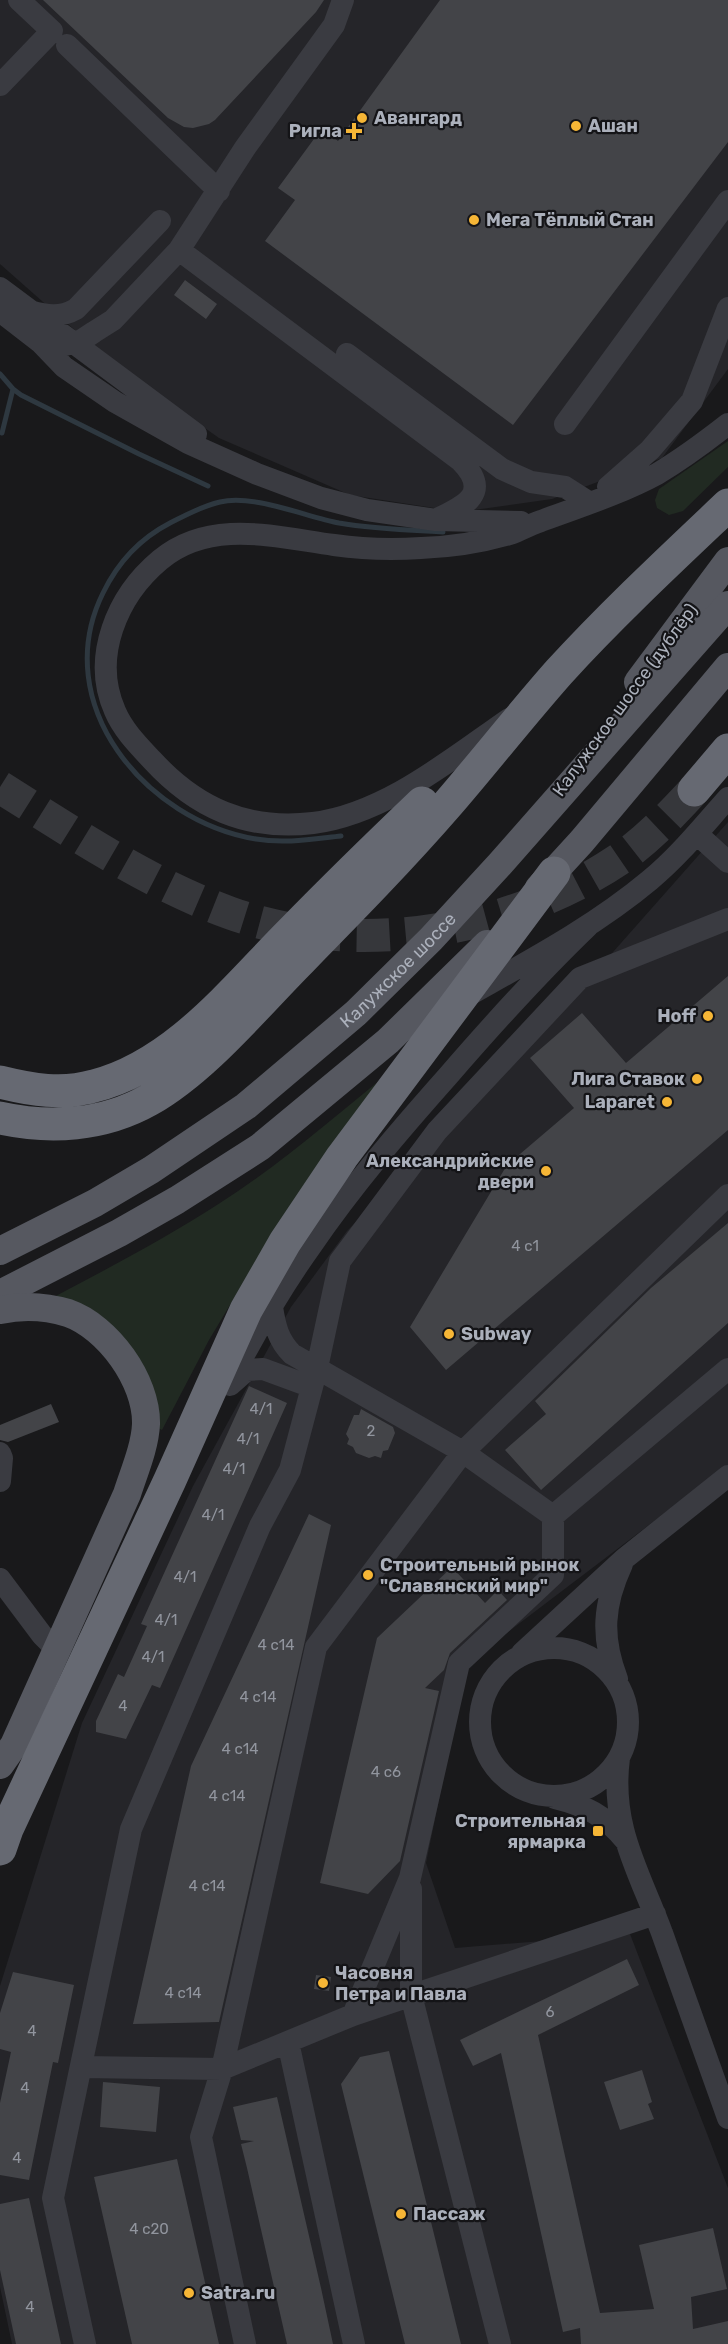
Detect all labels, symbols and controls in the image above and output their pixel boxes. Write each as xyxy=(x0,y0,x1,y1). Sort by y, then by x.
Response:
place label: Авангард xyxy=(374,107,462,129)
marker: Авангард xyxy=(355,111,369,125)
place label: Ашан xyxy=(588,115,638,137)
marker: Ашан xyxy=(569,119,583,133)
place label: Ригла xyxy=(289,120,342,142)
marker: Ригла xyxy=(347,124,361,138)
place label: Мега Тёплый Cтан xyxy=(486,209,654,231)
marker: Мега Тёплый Cтан xyxy=(467,213,481,227)
street label: Калужское шоссе (дублёр) xyxy=(548,599,702,801)
street label: Калужское шоссе xyxy=(336,908,461,1033)
place label: Hoff xyxy=(657,1005,696,1027)
marker: Hoff xyxy=(701,1009,715,1023)
place label: Лига Ставок xyxy=(571,1068,685,1090)
marker: Лига Ставок xyxy=(690,1072,704,1086)
place label: Laparet xyxy=(584,1091,655,1113)
marker: Laparet xyxy=(660,1095,674,1109)
place label: Александрийские двери xyxy=(366,1150,534,1193)
marker: Александрийские двери xyxy=(539,1164,553,1178)
house number: 4 с1 xyxy=(511,1237,539,1255)
place label: Subway xyxy=(461,1323,532,1345)
marker: Subway xyxy=(442,1327,456,1341)
house number: 4/1 xyxy=(250,1400,272,1418)
house number: 2 xyxy=(367,1422,376,1440)
house number: 4/1 xyxy=(237,1430,259,1448)
house number: 4/1 xyxy=(223,1460,245,1478)
house number: 4/1 xyxy=(202,1506,224,1524)
place label: Строительный рынок "Славянский мир" xyxy=(380,1554,579,1597)
house number: 4/1 xyxy=(174,1568,196,1586)
marker: Строительный рынок "Славянский мир" xyxy=(361,1568,375,1582)
house number: 4/1 xyxy=(155,1611,177,1629)
house number: 4 c14 xyxy=(257,1636,295,1654)
house number: 4/1 xyxy=(142,1648,164,1666)
house number: 4 c14 xyxy=(239,1688,277,1706)
house number: 4 xyxy=(118,1697,128,1715)
house number: 4 c14 xyxy=(221,1740,259,1758)
house number: 4 с6 xyxy=(371,1763,401,1781)
house number: 4 c14 xyxy=(208,1787,246,1805)
place label: Строительная ярмарка xyxy=(455,1810,586,1853)
marker: Строительная ярмарка xyxy=(591,1824,605,1838)
house number: 4 c14 xyxy=(188,1877,226,1895)
place label: Часовня Петра и Павла xyxy=(335,1962,467,2005)
marker: Часовня Петра и Павла xyxy=(316,1976,330,1990)
house number: 4 c14 xyxy=(164,1984,202,2002)
house number: 6 xyxy=(545,2003,555,2021)
house number: 4 xyxy=(27,2022,37,2040)
house number: 4 xyxy=(20,2079,30,2097)
house number: 4 xyxy=(12,2149,22,2167)
place label: Пассаж xyxy=(413,2203,486,2225)
marker: Пассаж xyxy=(394,2207,408,2221)
house number: 4 с20 xyxy=(129,2220,169,2238)
place label: Satra.ru xyxy=(201,2282,275,2304)
marker: Satra.ru xyxy=(182,2286,196,2300)
house number: 4 xyxy=(25,2298,35,2316)

